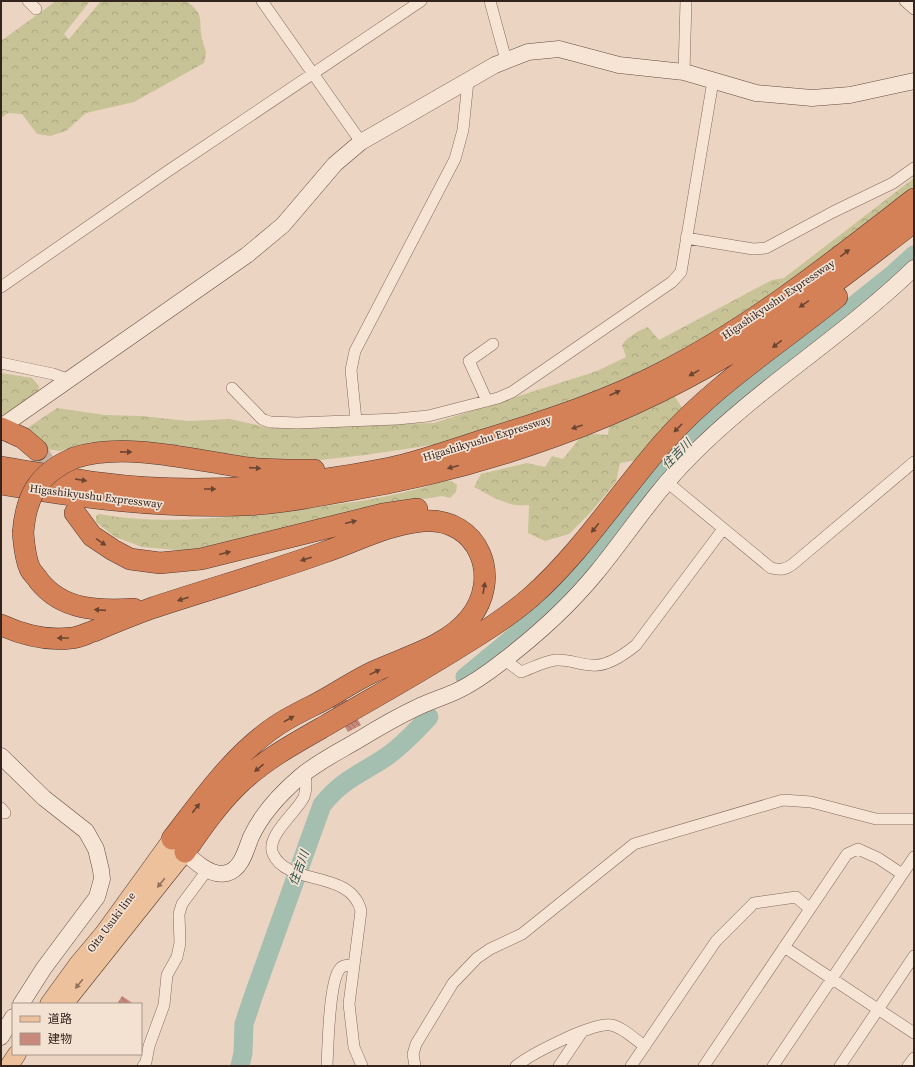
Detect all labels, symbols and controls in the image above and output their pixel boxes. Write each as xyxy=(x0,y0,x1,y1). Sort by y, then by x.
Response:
one-way arrow xyxy=(839,249,850,257)
street label: Higashikyushu Expressway xyxy=(719,256,838,343)
one-way arrow xyxy=(799,300,810,308)
one-way arrow xyxy=(771,340,782,348)
one-way arrow xyxy=(688,369,700,376)
one-way arrow xyxy=(609,390,620,396)
street label: Higashikyushu Expressway xyxy=(421,412,554,465)
one-way arrow xyxy=(673,423,683,433)
one-way arrow xyxy=(570,425,582,431)
water label: 住吉川 xyxy=(659,434,697,473)
one-way arrow xyxy=(120,449,133,455)
one-way arrow xyxy=(249,465,261,472)
one-way arrow xyxy=(447,465,459,471)
one-way arrow xyxy=(75,477,87,483)
street label: Higashikyushu Expressway xyxy=(29,481,163,512)
one-way arrow xyxy=(204,486,217,492)
one-way arrow xyxy=(346,519,358,525)
one-way arrow xyxy=(590,523,599,534)
one-way arrow xyxy=(96,538,106,546)
one-way arrow xyxy=(219,550,231,556)
one-way arrow xyxy=(300,556,312,562)
one-way arrow xyxy=(482,582,488,594)
one-way arrow xyxy=(176,596,188,602)
one-way arrow xyxy=(94,606,106,613)
one-way arrow xyxy=(56,635,69,641)
one-way arrow xyxy=(369,668,381,675)
one-way arrow xyxy=(283,716,295,722)
one-way arrow xyxy=(253,763,264,772)
one-way arrow xyxy=(192,803,200,814)
water label: 住吉川 xyxy=(285,846,313,888)
one-way arrow xyxy=(156,877,165,888)
street label: Oita Usuki line xyxy=(84,889,139,956)
one-way arrow xyxy=(75,979,84,990)
legend xyxy=(12,1003,142,1055)
text: 道路 xyxy=(48,1011,72,1027)
text: 建物 xyxy=(48,1031,72,1047)

